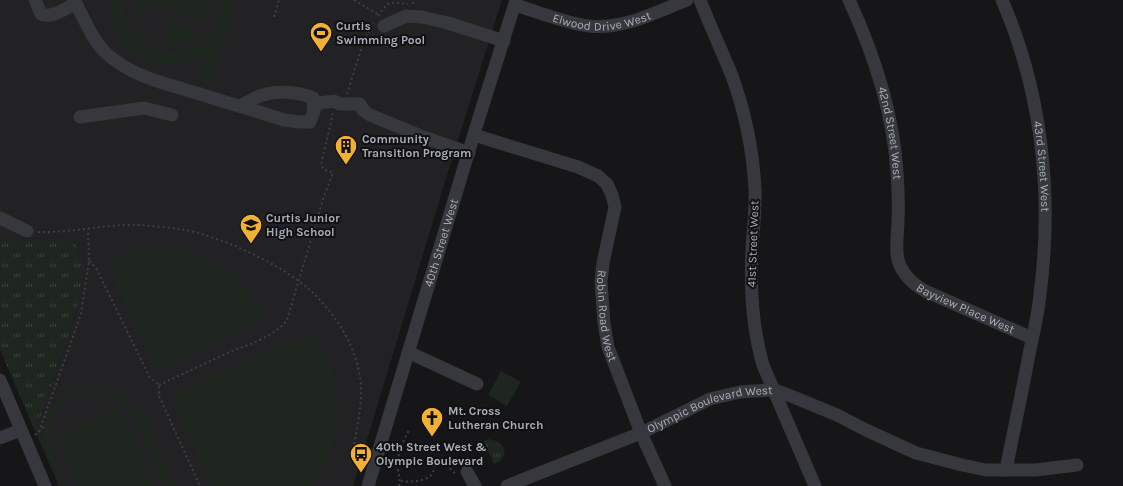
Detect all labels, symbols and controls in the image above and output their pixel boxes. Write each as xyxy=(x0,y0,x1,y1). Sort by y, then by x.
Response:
street label: Elwood Drive West xyxy=(551,8,653,34)
place label: Curtis Swimming Pool xyxy=(336,19,425,47)
sports icon: Curtis Swimming Pool xyxy=(308,20,334,53)
street label: 42nd Street West xyxy=(875,85,904,180)
street label: 43rd Street West xyxy=(1031,120,1052,212)
place label: Community Transition Program xyxy=(362,132,471,160)
building icon: Community Transition Program xyxy=(333,133,359,166)
street label: 40th Street West xyxy=(421,196,461,289)
street label: 41st Street West xyxy=(744,200,762,288)
place label: Curtis Junior High School xyxy=(266,211,340,239)
school or university icon: Curtis Junior High School xyxy=(238,212,264,245)
street label: Robin Road West xyxy=(594,269,620,364)
street label: Bayview Place West xyxy=(914,280,1017,337)
street label: Olympic Boulevard West xyxy=(645,383,773,436)
place label: Mt. Cross Lutheran Church xyxy=(448,404,543,432)
church icon: Mt. Cross Lutheran Church xyxy=(419,405,445,438)
place label: 40th Street West & Olympic Boulevard xyxy=(376,440,486,468)
bus stop icon: 40th Street West & Olympic Boulevard xyxy=(348,441,374,474)

